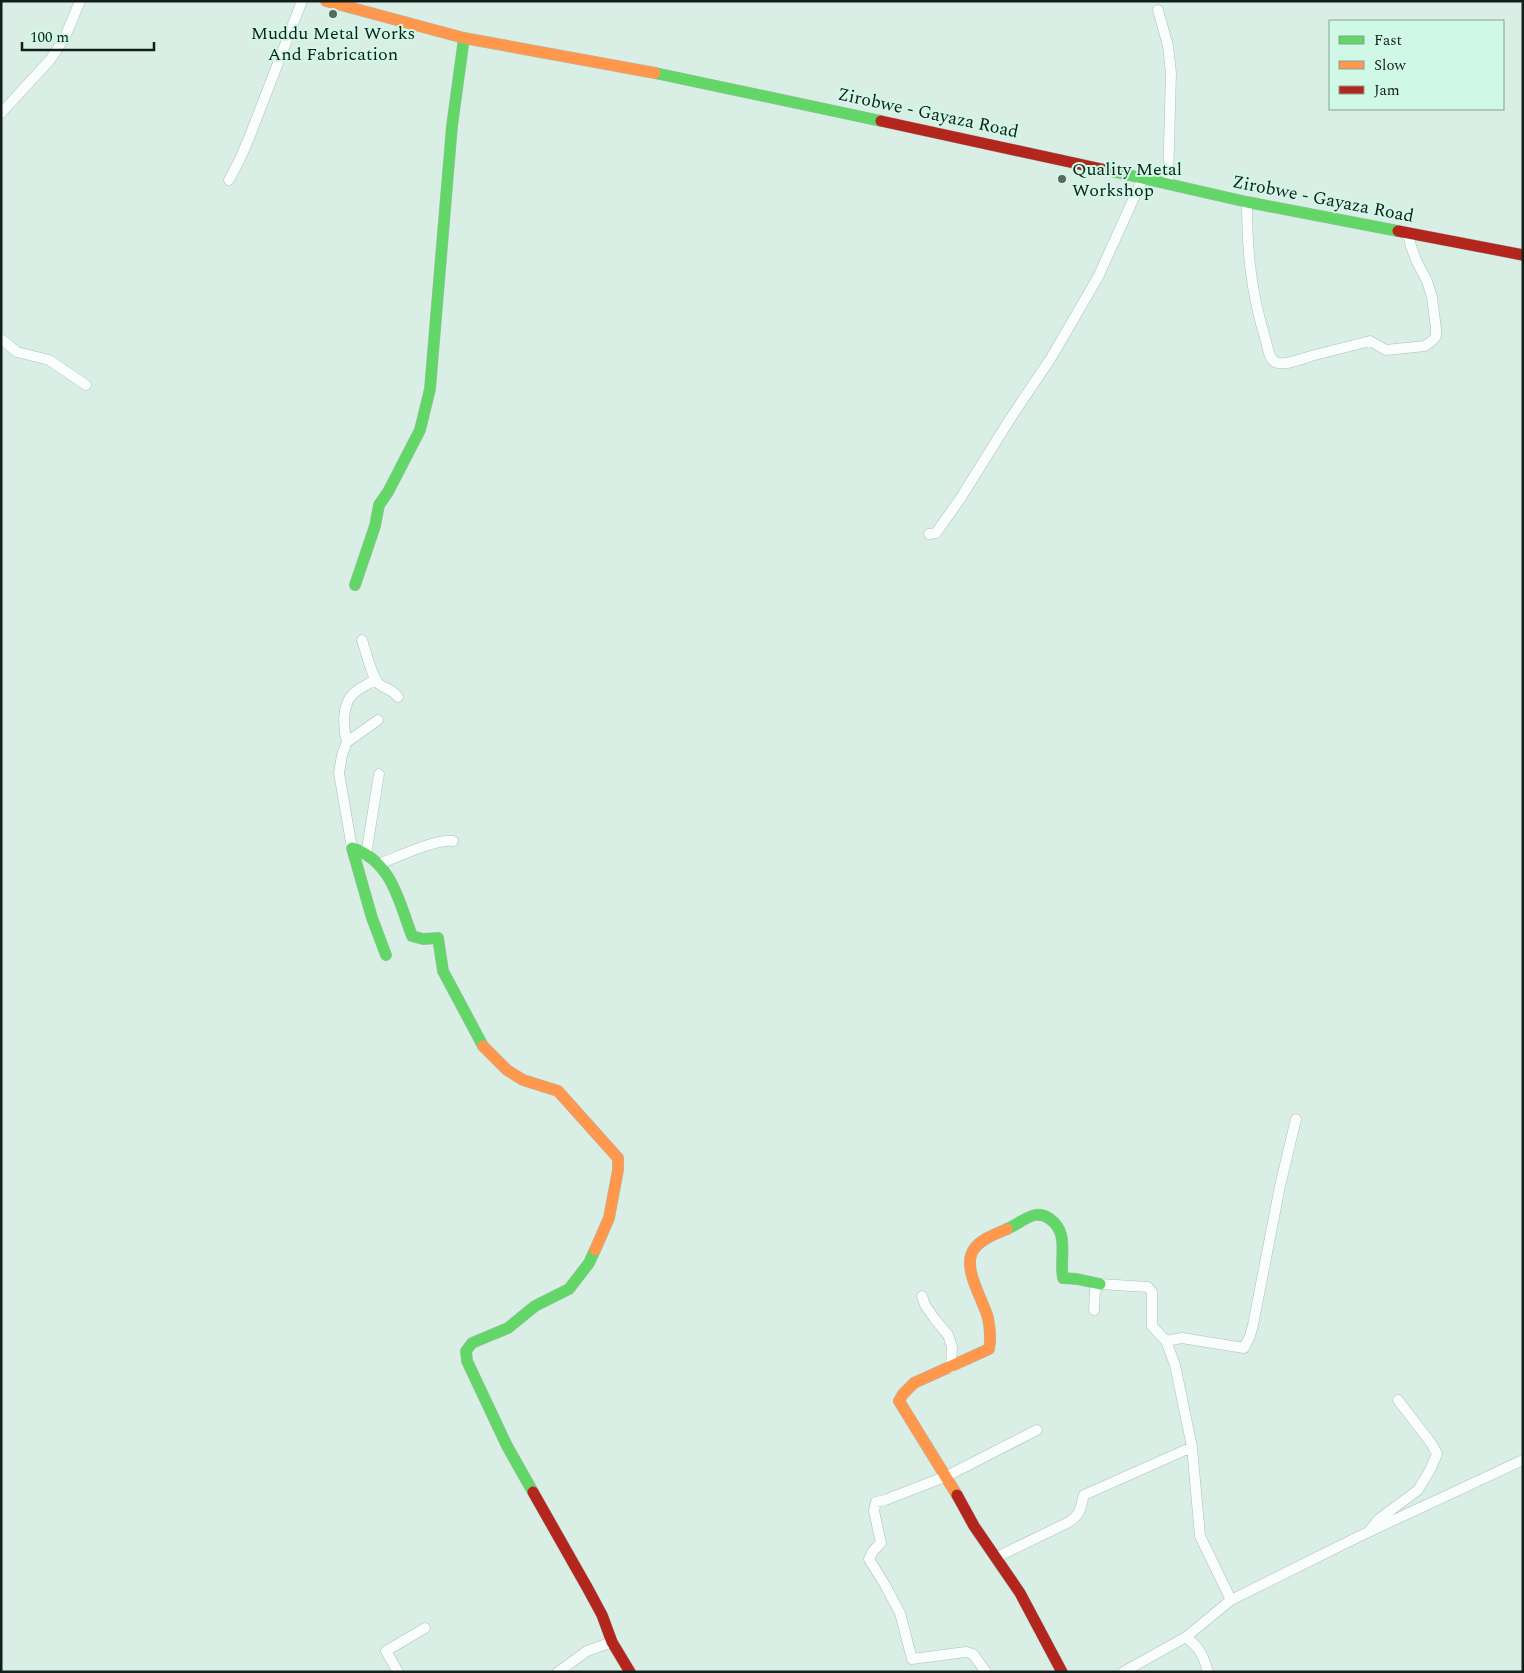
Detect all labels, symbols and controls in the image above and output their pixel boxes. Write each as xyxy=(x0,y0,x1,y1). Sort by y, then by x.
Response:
marker: Muddu Metal Works And Fabrication xyxy=(327,8,339,20)
scale bar xyxy=(22,20,155,52)
place label: Muddu Metal Works And Fabrication xyxy=(251,20,415,68)
legend xyxy=(1329,20,1504,110)
text: 100 m xyxy=(30,26,69,49)
text: Fast xyxy=(1374,29,1402,52)
text: Slow xyxy=(1374,54,1406,77)
text: Jam xyxy=(1374,79,1400,102)
street label: Zirobwe - Gayaza Road xyxy=(835,81,1021,145)
place label: Quality Metal Workshop xyxy=(1072,156,1182,204)
street label: Zirobwe - Gayaza Road xyxy=(1230,168,1416,230)
marker: Quality Metal Workshop xyxy=(1056,173,1068,185)

